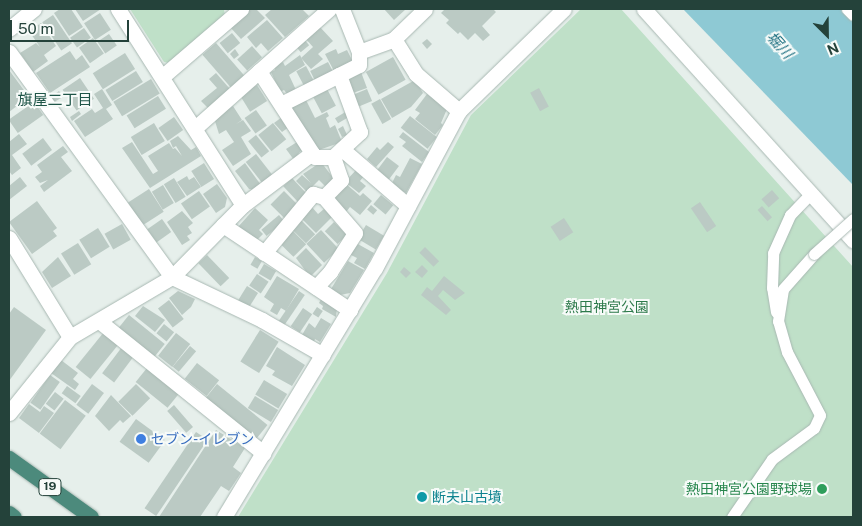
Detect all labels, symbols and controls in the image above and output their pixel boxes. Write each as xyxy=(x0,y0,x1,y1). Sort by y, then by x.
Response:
scale bar xyxy=(12,10,131,42)
north arrow xyxy=(802,10,852,60)
text: 50 m xyxy=(18,20,53,37)
water label: 堀川 xyxy=(763,28,797,62)
text: N xyxy=(825,39,841,58)
district label: 旗屋二丁目 xyxy=(18,91,92,109)
park label: 熱田神宮公園 xyxy=(565,299,649,315)
place label: セブン-イレブン xyxy=(151,431,254,447)
marker: セブン-イレブン xyxy=(135,433,147,445)
road number: 19 xyxy=(38,478,62,497)
place label: 熱田神宮公園野球場 xyxy=(686,481,812,497)
marker: 熱田神宮公園野球場 xyxy=(816,483,828,495)
place label: 断夫山古墳 xyxy=(432,489,502,505)
marker: 断夫山古墳 xyxy=(416,491,428,503)

